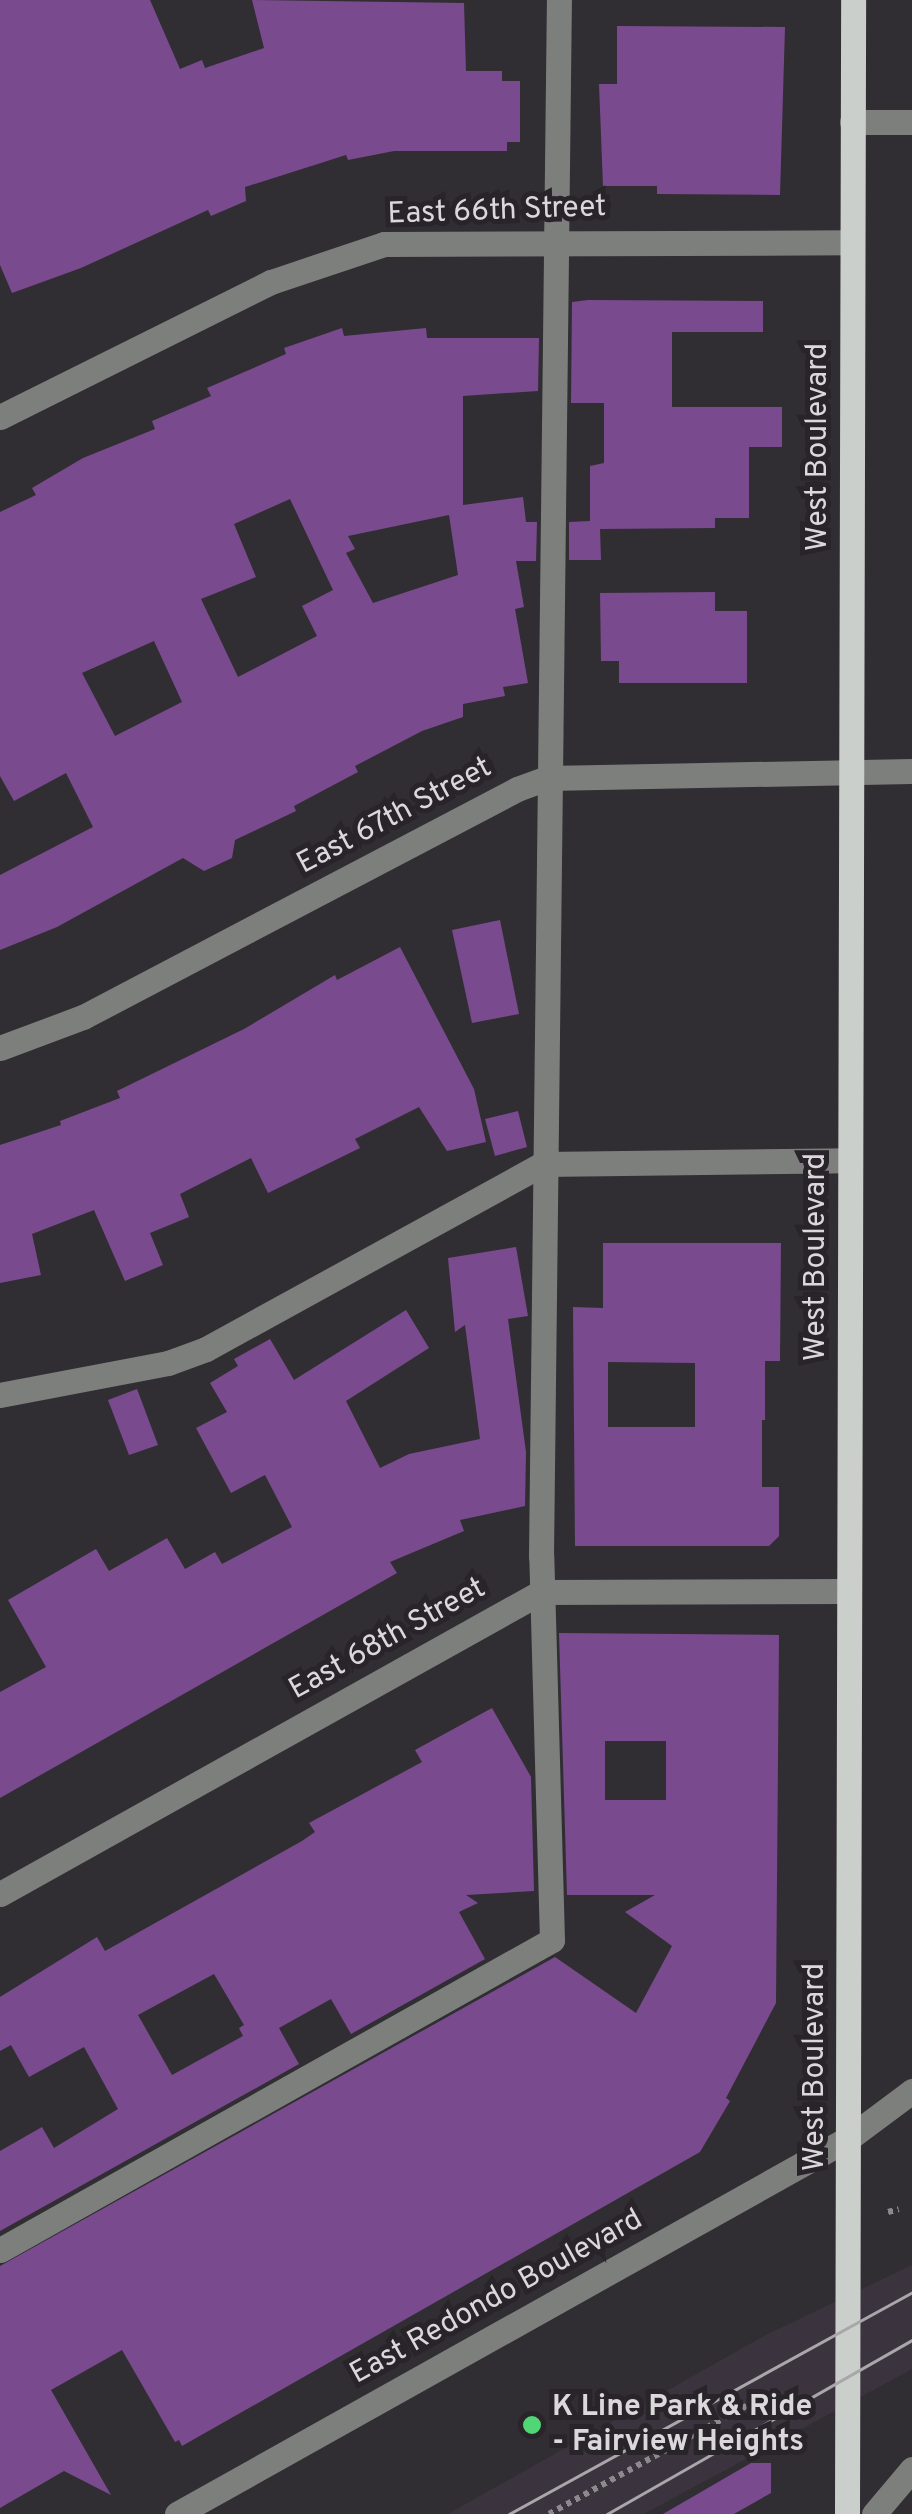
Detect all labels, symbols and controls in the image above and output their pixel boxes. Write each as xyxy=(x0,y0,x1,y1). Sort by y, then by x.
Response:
street label: East 66th Street xyxy=(387,190,607,234)
street label: West Boulevard xyxy=(801,343,837,551)
street label: East 67th Street xyxy=(292,751,498,883)
street label: West Boulevard xyxy=(799,1153,835,1361)
street label: East 68th Street xyxy=(284,1571,492,1709)
street label: West Boulevard xyxy=(798,1963,834,2171)
street label: East Redondo Boulevard xyxy=(344,2203,650,2393)
place label: K Line Park & Ride - Fairview Heights xyxy=(552,2390,812,2460)
marker: K Line Park & Ride - Fairview Heights xyxy=(521,2414,543,2436)

